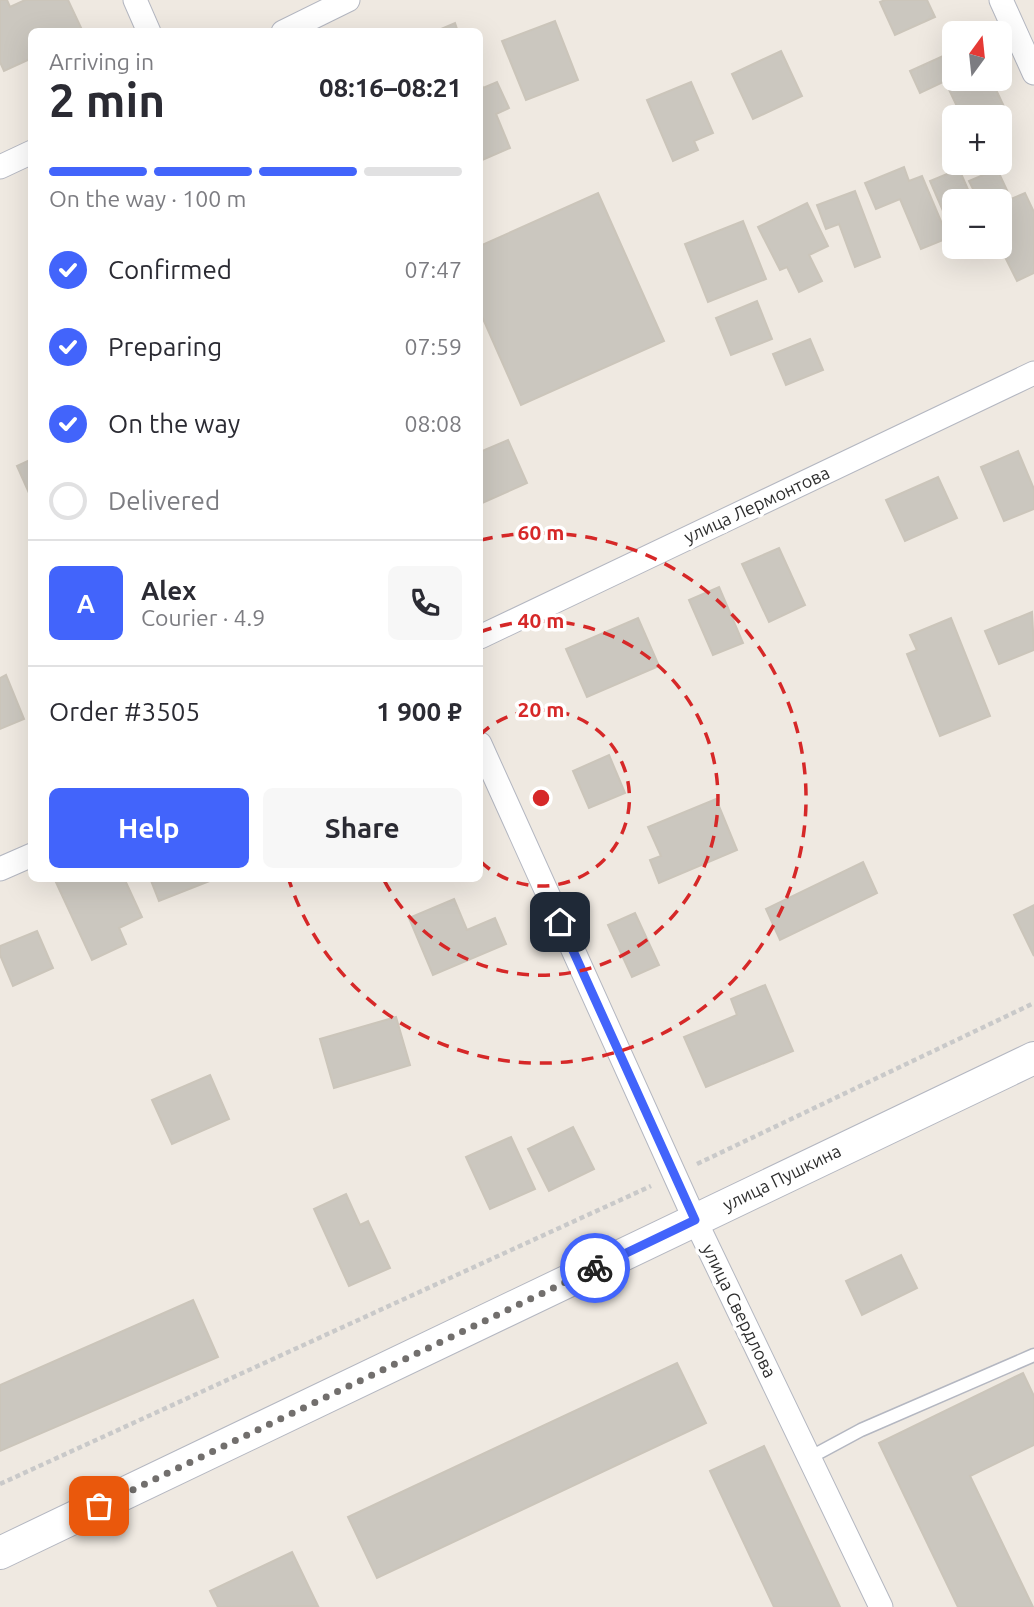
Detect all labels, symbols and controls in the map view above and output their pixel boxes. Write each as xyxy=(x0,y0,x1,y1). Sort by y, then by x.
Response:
north arrow xyxy=(942,21,1012,91)
map controls xyxy=(942,21,1012,259)
text: Arriving in xyxy=(49,49,154,74)
text: 08:16–08:21 xyxy=(319,73,462,102)
text: 2 min xyxy=(49,74,165,126)
button: + xyxy=(942,105,1012,175)
text: On the way · 100 m xyxy=(49,186,246,211)
button: − xyxy=(942,189,1012,259)
icon: check xyxy=(49,251,87,289)
text: Confirmed xyxy=(108,255,232,284)
text: 07:47 xyxy=(404,257,462,282)
icon: check xyxy=(49,328,87,366)
text: Preparing xyxy=(108,332,222,361)
text: 07:59 xyxy=(404,334,462,359)
icon: check xyxy=(49,405,87,443)
text: On the way xyxy=(108,409,240,438)
text: 08:08 xyxy=(404,411,462,436)
street label: улица Лермонтова xyxy=(681,462,832,547)
text: Delivered xyxy=(108,486,220,515)
text: 60 m xyxy=(518,520,564,544)
button: phone xyxy=(388,566,462,640)
text: Alex xyxy=(141,576,196,605)
text: A xyxy=(77,589,95,618)
text: Courier · 4.9 xyxy=(141,605,265,630)
text: 40 m xyxy=(518,608,564,632)
text: Order #3505 xyxy=(49,697,200,726)
text: 1 900 ₽ xyxy=(376,697,462,726)
text: 20 m xyxy=(518,697,564,721)
centre of rings xyxy=(529,786,553,810)
button: Help xyxy=(49,788,249,868)
button: Share xyxy=(263,788,462,868)
pin xyxy=(530,892,590,952)
icon: home xyxy=(541,903,579,941)
street label: улица Пушкина xyxy=(719,1140,844,1214)
courier xyxy=(560,1233,630,1303)
street label: улица Свердлова xyxy=(699,1241,781,1381)
icon: bike xyxy=(576,1249,614,1287)
pin xyxy=(69,1476,129,1536)
icon: bag xyxy=(80,1487,118,1525)

